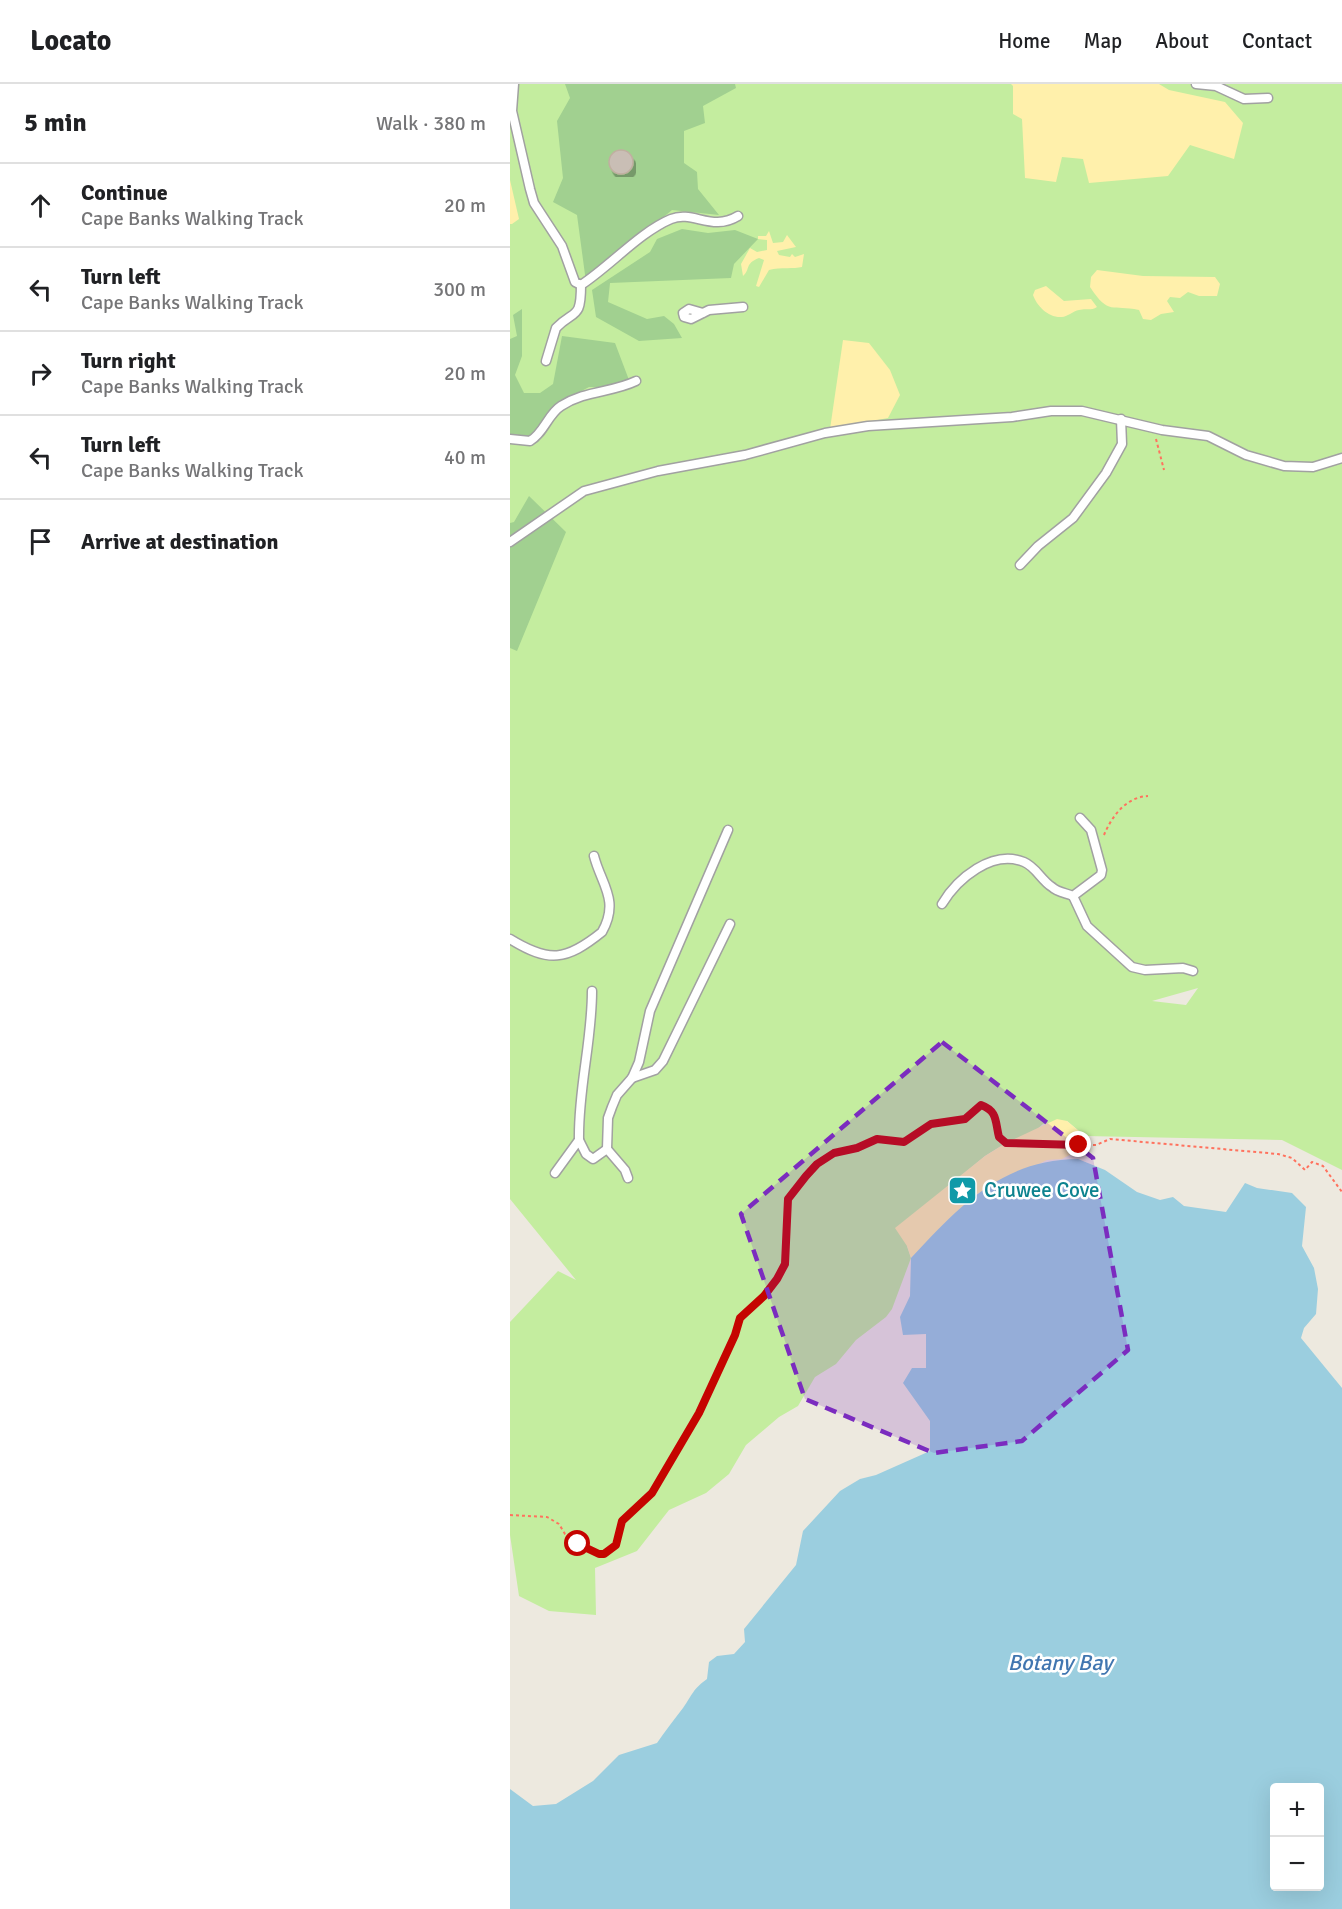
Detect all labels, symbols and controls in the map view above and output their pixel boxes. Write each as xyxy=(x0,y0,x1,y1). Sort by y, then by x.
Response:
text: Locato xyxy=(30,24,111,58)
text: Home xyxy=(998,28,1051,54)
text: Map xyxy=(1084,28,1122,54)
text: About xyxy=(1155,28,1209,54)
text: Contact xyxy=(1242,28,1312,54)
text: 5 min xyxy=(24,107,87,139)
text: Walk · 380 m xyxy=(376,111,486,136)
text: Continue xyxy=(81,179,168,206)
icon: ahead xyxy=(24,189,57,222)
text: 20 m xyxy=(444,193,486,218)
text: Cape Banks Walking Track xyxy=(81,206,304,231)
text: Turn left xyxy=(81,263,161,290)
icon: left xyxy=(24,273,57,306)
text: 300 m xyxy=(433,277,486,302)
text: Cape Banks Walking Track xyxy=(81,290,304,315)
text: Turn right xyxy=(81,347,176,374)
icon: right xyxy=(24,357,57,390)
text: 20 m xyxy=(444,361,486,386)
text: Cape Banks Walking Track xyxy=(81,374,304,399)
text: Turn left xyxy=(81,431,161,458)
icon: left xyxy=(24,441,57,474)
text: 40 m xyxy=(444,445,486,470)
text: Cape Banks Walking Track xyxy=(81,458,304,483)
icon: arrive xyxy=(24,525,57,558)
text: Arrive at destination xyxy=(81,528,278,555)
route end xyxy=(1065,1131,1091,1157)
place icon: Cruwee Cove xyxy=(947,1174,979,1206)
place label: Cruwee Cove xyxy=(984,1177,1099,1203)
route start xyxy=(564,1530,590,1556)
water label: Botany Bay xyxy=(1008,1649,1115,1676)
map controls xyxy=(1270,1783,1324,1891)
button: + xyxy=(1270,1783,1324,1837)
button: − xyxy=(1270,1837,1324,1891)

